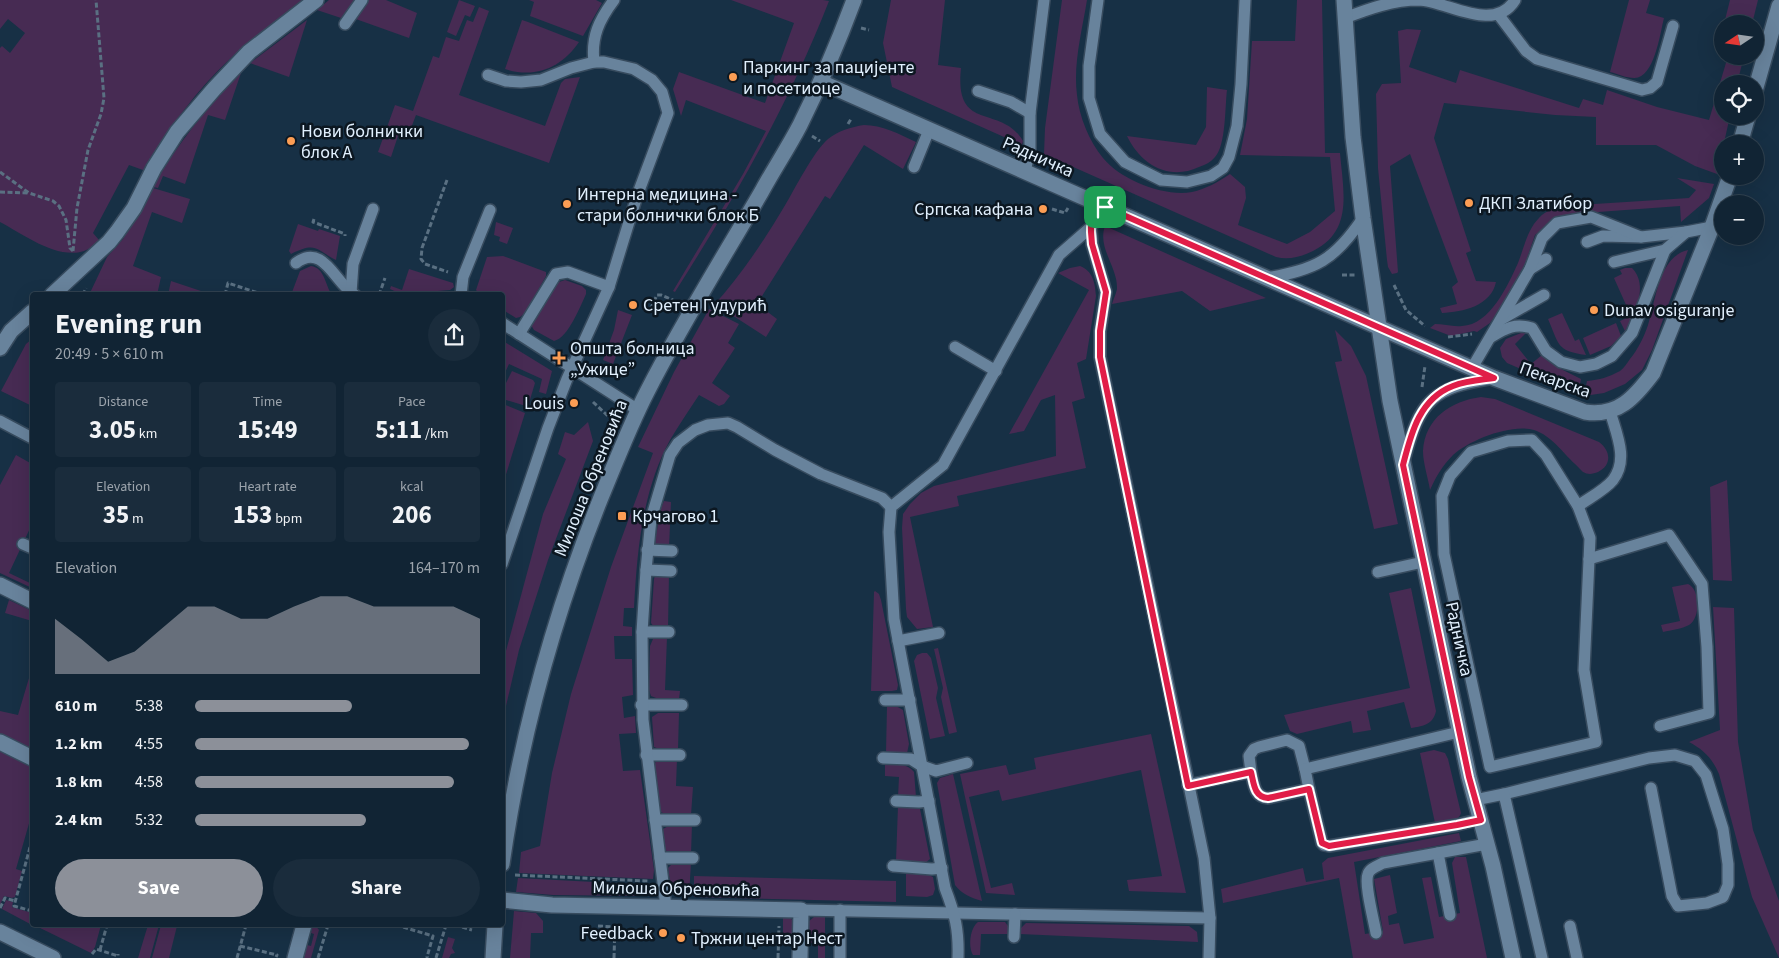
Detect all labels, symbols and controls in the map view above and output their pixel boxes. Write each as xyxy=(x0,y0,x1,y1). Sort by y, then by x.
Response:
north arrow xyxy=(1714,15,1764,65)
map controls xyxy=(1714,15,1764,245)
place label: Паркинг за пацијенте и посетиоце xyxy=(743,55,915,101)
marker: Паркинг за пацијенте и посетиоце xyxy=(727,71,739,83)
button: locate xyxy=(1714,75,1764,125)
place label: Нови болнички блок А xyxy=(301,119,423,165)
street label: Радничка xyxy=(998,130,1078,184)
marker: Нови болнички блок А xyxy=(285,135,297,147)
button: + xyxy=(1714,135,1764,185)
place label: Интерна медицина - стари болнички блок Б xyxy=(577,182,759,228)
pin xyxy=(1084,186,1126,228)
place label: ДКП Златибор xyxy=(1479,191,1592,216)
icon: arrive xyxy=(1091,193,1119,221)
button: − xyxy=(1714,195,1764,245)
place label: Српска кафана xyxy=(914,197,1033,222)
marker: ДКП Златибор xyxy=(1463,197,1475,209)
marker: Интерна медицина - стари болнички блок Б xyxy=(561,198,573,210)
marker: Српска кафана xyxy=(1037,203,1049,215)
place label: Сретен Гудурић xyxy=(643,293,767,318)
place label: Dunav osiguranje xyxy=(1604,298,1735,323)
marker: Сретен Гудурић xyxy=(627,299,639,311)
text: Evening run xyxy=(55,304,202,344)
marker: Dunav osiguranje xyxy=(1588,304,1600,316)
button: share xyxy=(428,309,480,361)
place label: Општа болница „Ужице” xyxy=(570,336,695,382)
text: 20:49 · 5 × 610 m xyxy=(55,343,164,365)
marker: Општа болница „Ужице” xyxy=(552,351,566,365)
street label: Пекарска xyxy=(1516,356,1594,404)
place label: Louis xyxy=(524,391,564,416)
text: Distance xyxy=(98,392,148,412)
text: Time xyxy=(253,392,282,412)
text: Pace xyxy=(398,392,426,412)
street label: Милоша Обреновића xyxy=(548,396,634,560)
marker: Louis xyxy=(568,397,580,409)
text: 3.05 xyxy=(89,412,136,448)
text: 15:49 xyxy=(237,412,298,448)
text: 5:11 xyxy=(375,412,422,448)
text: km xyxy=(136,424,157,444)
text: /km xyxy=(422,424,449,444)
text: Elevation xyxy=(96,477,150,497)
text: Heart rate xyxy=(238,477,297,497)
text: kcal xyxy=(400,477,424,497)
text: 35 xyxy=(103,497,129,533)
text: 153 xyxy=(233,497,272,533)
text: 206 xyxy=(392,497,432,533)
place label: Крчагово 1 xyxy=(632,504,719,529)
text: m xyxy=(129,509,144,529)
text: bpm xyxy=(272,509,302,529)
marker: Крчагово 1 xyxy=(616,510,628,522)
text: Elevation xyxy=(55,557,117,579)
text: 164–170 m xyxy=(408,557,480,579)
street label: Радничка xyxy=(1439,600,1479,678)
text: 610 m xyxy=(55,695,97,717)
text: 5:38 xyxy=(135,695,163,717)
text: 1.2 km xyxy=(55,733,102,755)
text: 4:55 xyxy=(135,733,163,755)
text: 1.8 km xyxy=(55,771,102,793)
text: 4:58 xyxy=(135,771,163,793)
text: 2.4 km xyxy=(55,809,102,831)
text: 5:32 xyxy=(135,809,163,831)
button: Save xyxy=(55,859,263,917)
button: Share xyxy=(273,859,480,917)
street label: Милоша Обреновића xyxy=(592,875,760,903)
place label: Feedback xyxy=(581,921,653,946)
place label: Тржни центар Нест xyxy=(691,926,843,951)
marker: Feedback xyxy=(657,927,669,939)
marker: Тржни центар Нест xyxy=(675,932,687,944)

